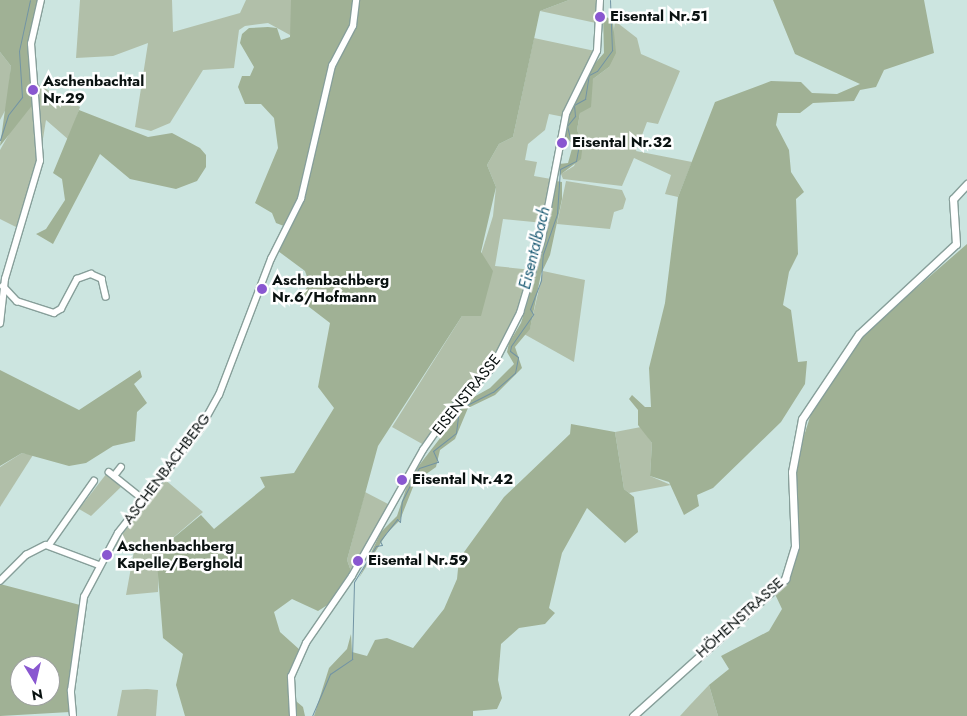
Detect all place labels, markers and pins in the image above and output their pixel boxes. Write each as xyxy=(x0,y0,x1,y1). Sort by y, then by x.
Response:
place label: Eisental Nr.51 xyxy=(610,8,708,26)
marker: Eisental Nr.51 xyxy=(594,11,606,23)
place label: Aschenbachtal Nr.29 xyxy=(43,72,144,107)
marker: Aschenbachtal Nr.29 xyxy=(27,84,39,96)
place label: Eisental Nr.32 xyxy=(572,134,672,152)
marker: Eisental Nr.32 xyxy=(556,137,568,149)
place label: Aschenbachberg Nr.6/Hofmann xyxy=(272,271,389,306)
marker: Aschenbachberg Nr.6/Hofmann xyxy=(256,283,268,295)
place label: Eisental Nr.42 xyxy=(412,471,513,489)
marker: Eisental Nr.42 xyxy=(396,474,408,486)
place label: Aschenbachberg Kapelle/Berghold xyxy=(117,537,243,572)
marker: Aschenbachberg Kapelle/Berghold xyxy=(101,549,113,561)
place label: Eisental Nr.59 xyxy=(368,552,468,570)
marker: Eisental Nr.59 xyxy=(352,555,364,567)

